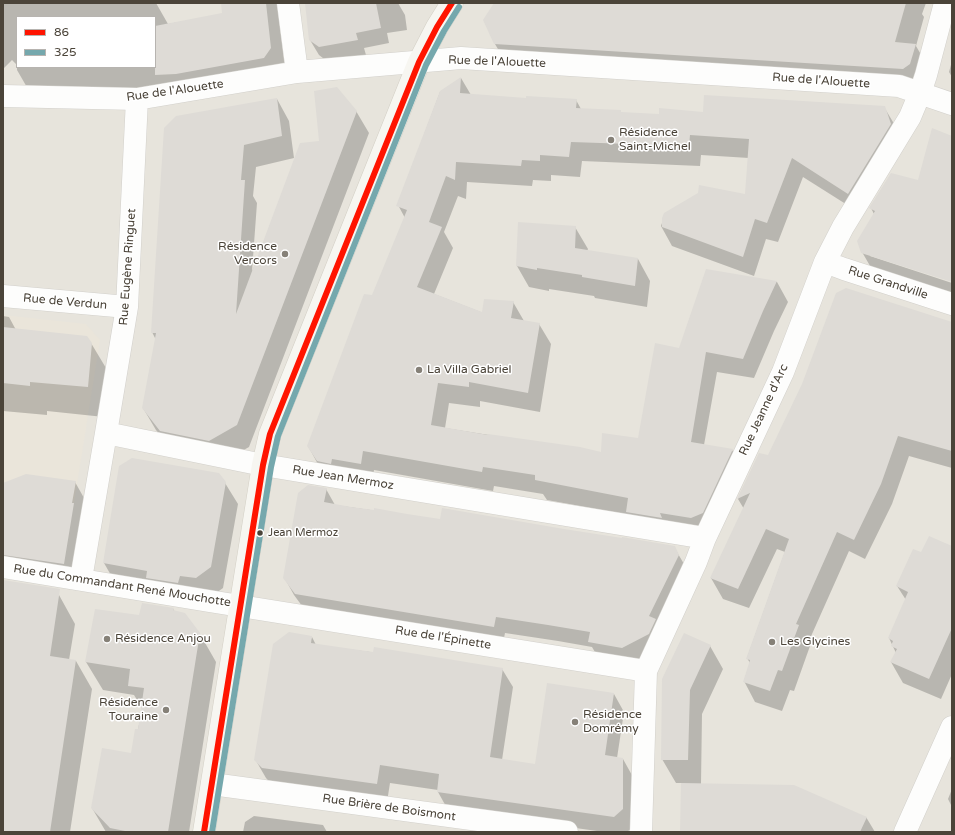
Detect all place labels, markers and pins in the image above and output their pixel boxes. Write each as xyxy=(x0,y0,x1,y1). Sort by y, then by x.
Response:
place label: Résidence Saint-Michel xyxy=(619,126,691,154)
marker: Résidence Saint-Michel xyxy=(606,135,616,145)
place label: Résidence Vercors xyxy=(218,240,277,268)
marker: Résidence Vercors xyxy=(280,249,290,259)
place label: La Villa Gabriel xyxy=(427,363,512,377)
marker: La Villa Gabriel xyxy=(414,365,424,375)
place label: Jean Mermoz xyxy=(268,526,338,540)
marker: Jean Mermoz xyxy=(255,528,265,538)
place label: Résidence Anjou xyxy=(115,632,211,646)
marker: Résidence Anjou xyxy=(102,634,112,644)
place label: Les Glycines xyxy=(780,635,850,649)
marker: Les Glycines xyxy=(767,637,777,647)
place label: Résidence Touraine xyxy=(99,696,158,724)
marker: Résidence Touraine xyxy=(161,705,171,715)
place label: Résidence Domrémy xyxy=(583,708,642,736)
marker: Résidence Domrémy xyxy=(570,717,580,727)

